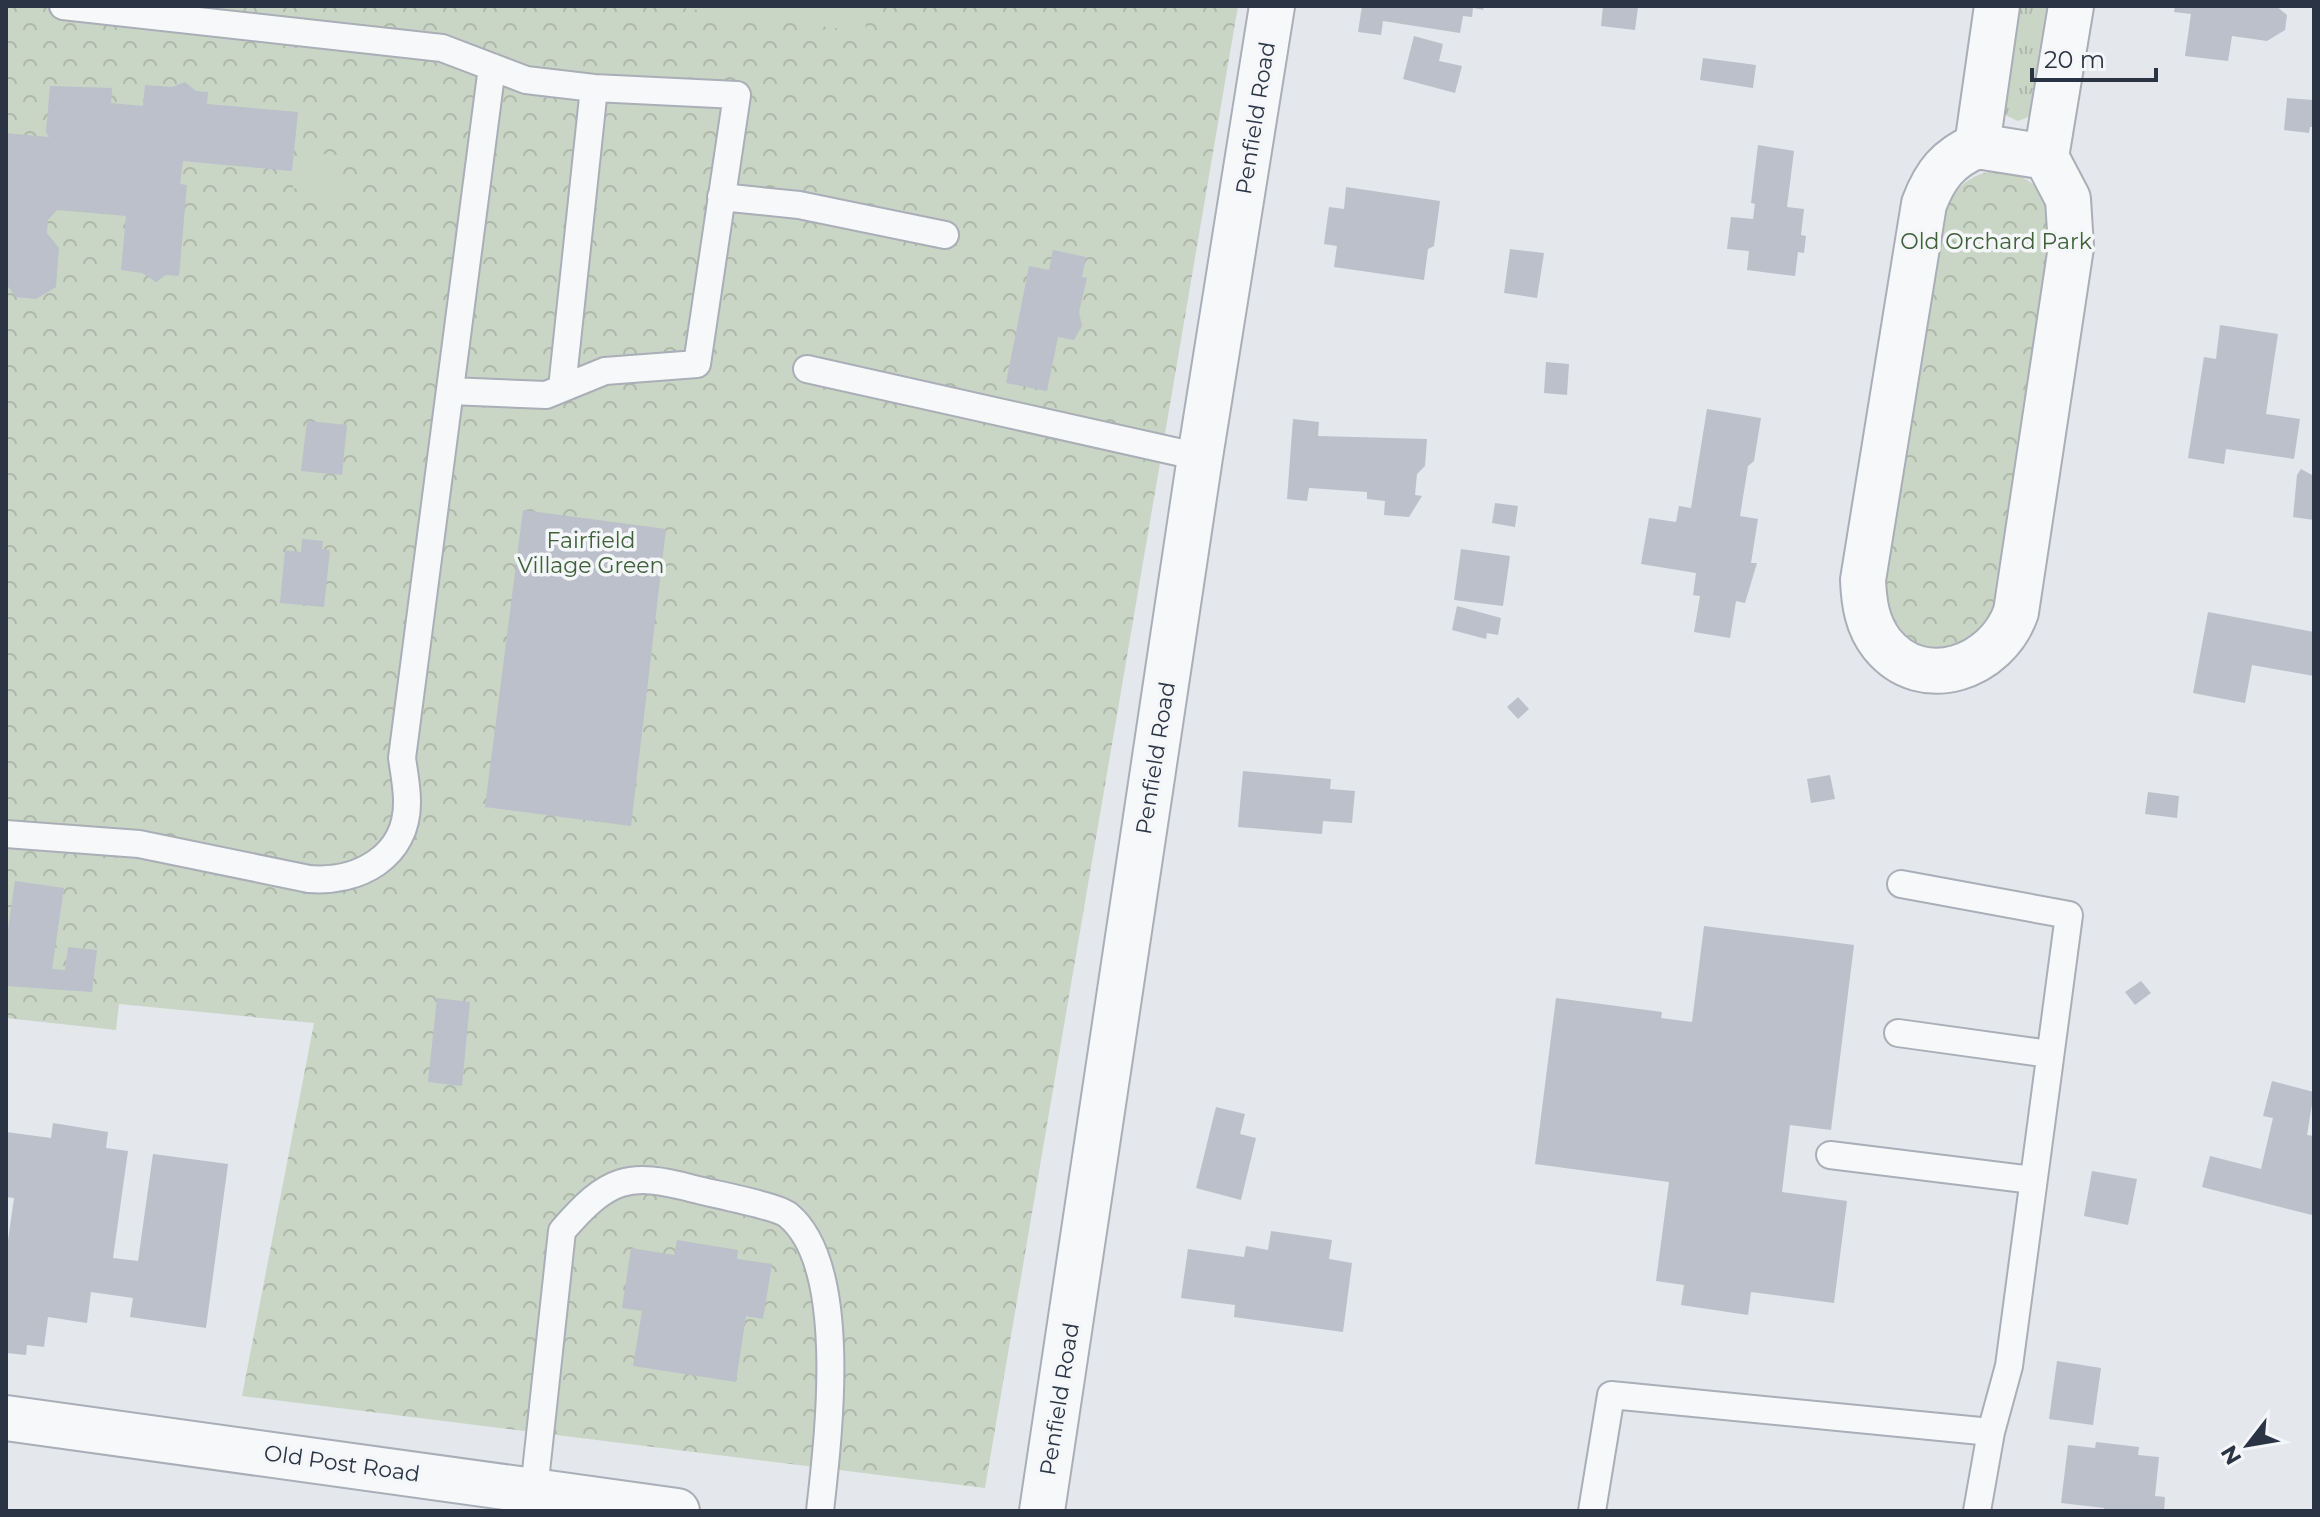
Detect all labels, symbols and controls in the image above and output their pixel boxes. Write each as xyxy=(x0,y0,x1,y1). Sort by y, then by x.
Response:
scale bar xyxy=(2032,32,2156,82)
street label: Penfield Road xyxy=(1230,40,1281,196)
text: 20 m xyxy=(2044,45,2105,74)
park label: Old Orchard Park xyxy=(1900,228,2093,255)
park label: Fairfield Village Green xyxy=(518,527,664,579)
street label: Penfield Road xyxy=(1130,680,1181,836)
street label: Penfield Road xyxy=(1034,1321,1085,1477)
north arrow xyxy=(2208,1405,2288,1485)
street label: Old Post Road xyxy=(262,1439,422,1488)
text: N xyxy=(2215,1440,2247,1470)

